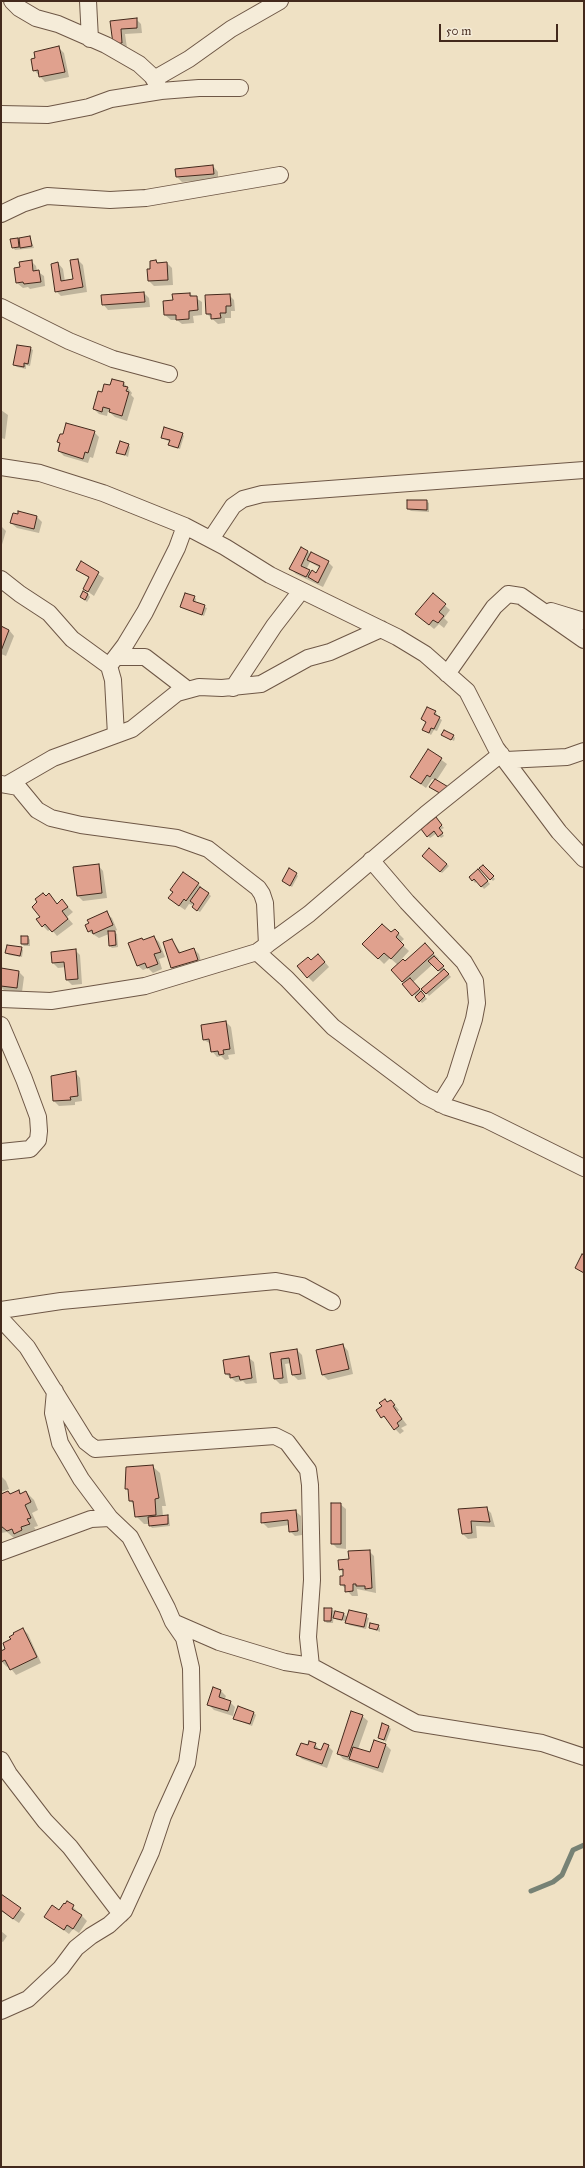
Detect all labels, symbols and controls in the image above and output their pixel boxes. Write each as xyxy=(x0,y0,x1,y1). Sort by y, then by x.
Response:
scale bar xyxy=(441,16,560,42)
text: 50 m xyxy=(446,24,471,38)

